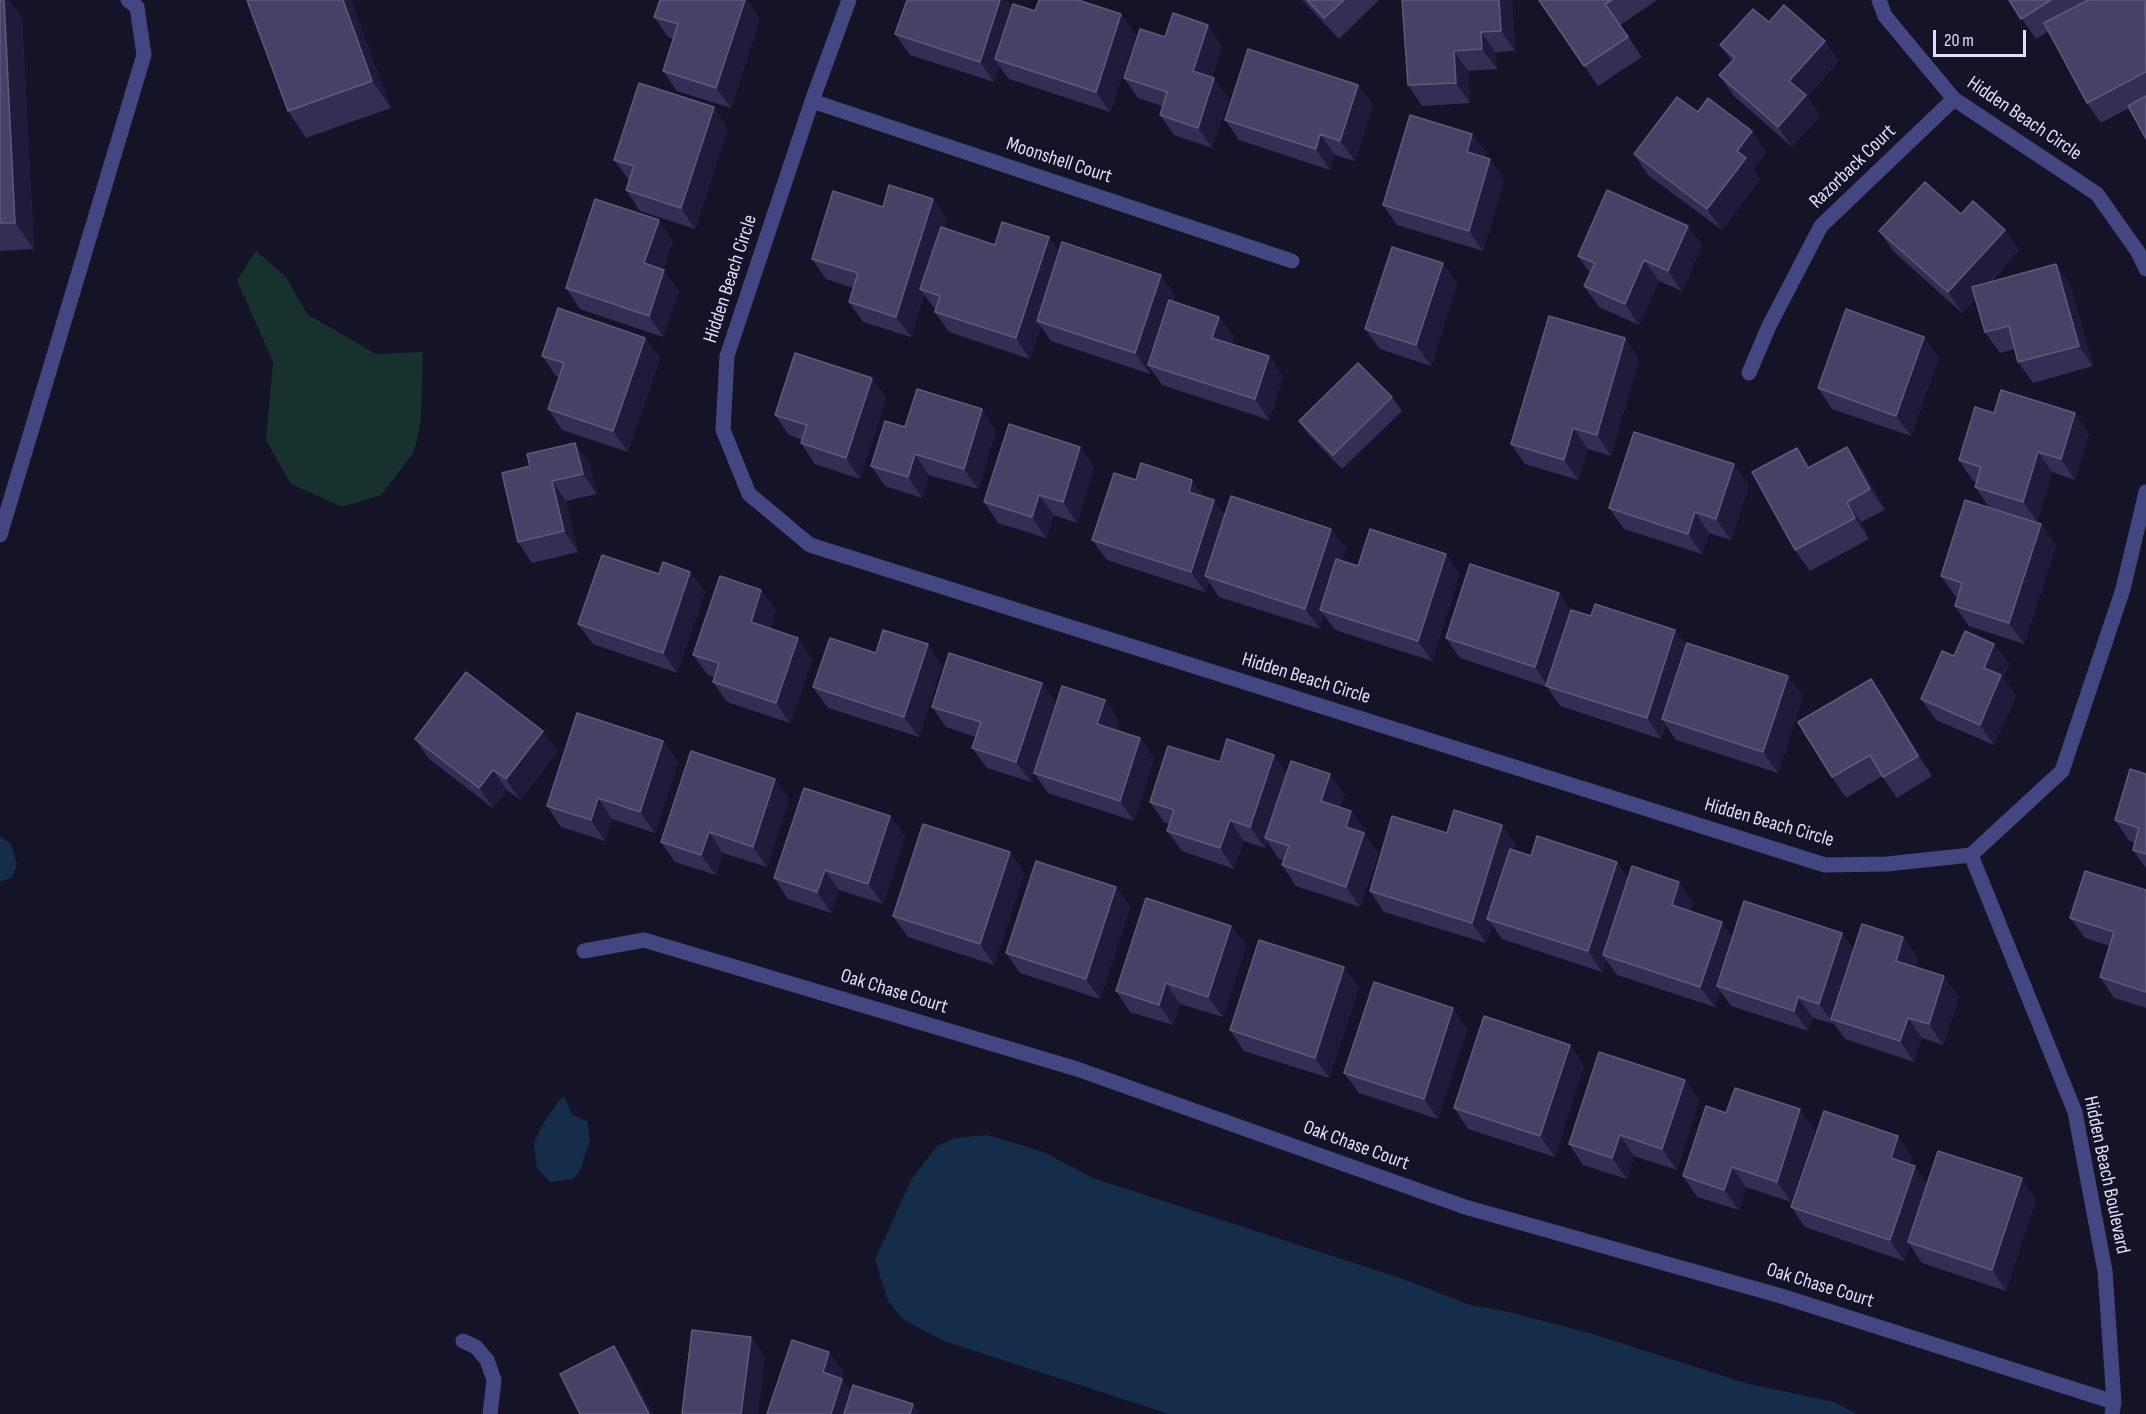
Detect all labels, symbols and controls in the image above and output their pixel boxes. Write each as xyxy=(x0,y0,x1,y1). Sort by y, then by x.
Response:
scale bar xyxy=(1936,18,2029,56)
text: 20 m xyxy=(1944,30,1974,51)
street label: Hidden Beach Circle xyxy=(1962,72,2086,166)
street label: Razorback Court xyxy=(1805,120,1901,214)
street label: Moonshell Court xyxy=(1003,133,1115,189)
street label: Hidden Beach Circle xyxy=(699,212,763,346)
street label: Hidden Beach Circle xyxy=(1239,648,1373,710)
street label: Hidden Beach Circle xyxy=(1702,793,1836,853)
street label: Oak Chase Court xyxy=(838,964,950,1020)
street label: Hidden Beach Boulevard xyxy=(2078,1094,2134,1256)
street label: Oak Chase Court xyxy=(1300,1116,1412,1176)
street label: Oak Chase Court xyxy=(1764,1258,1876,1314)

